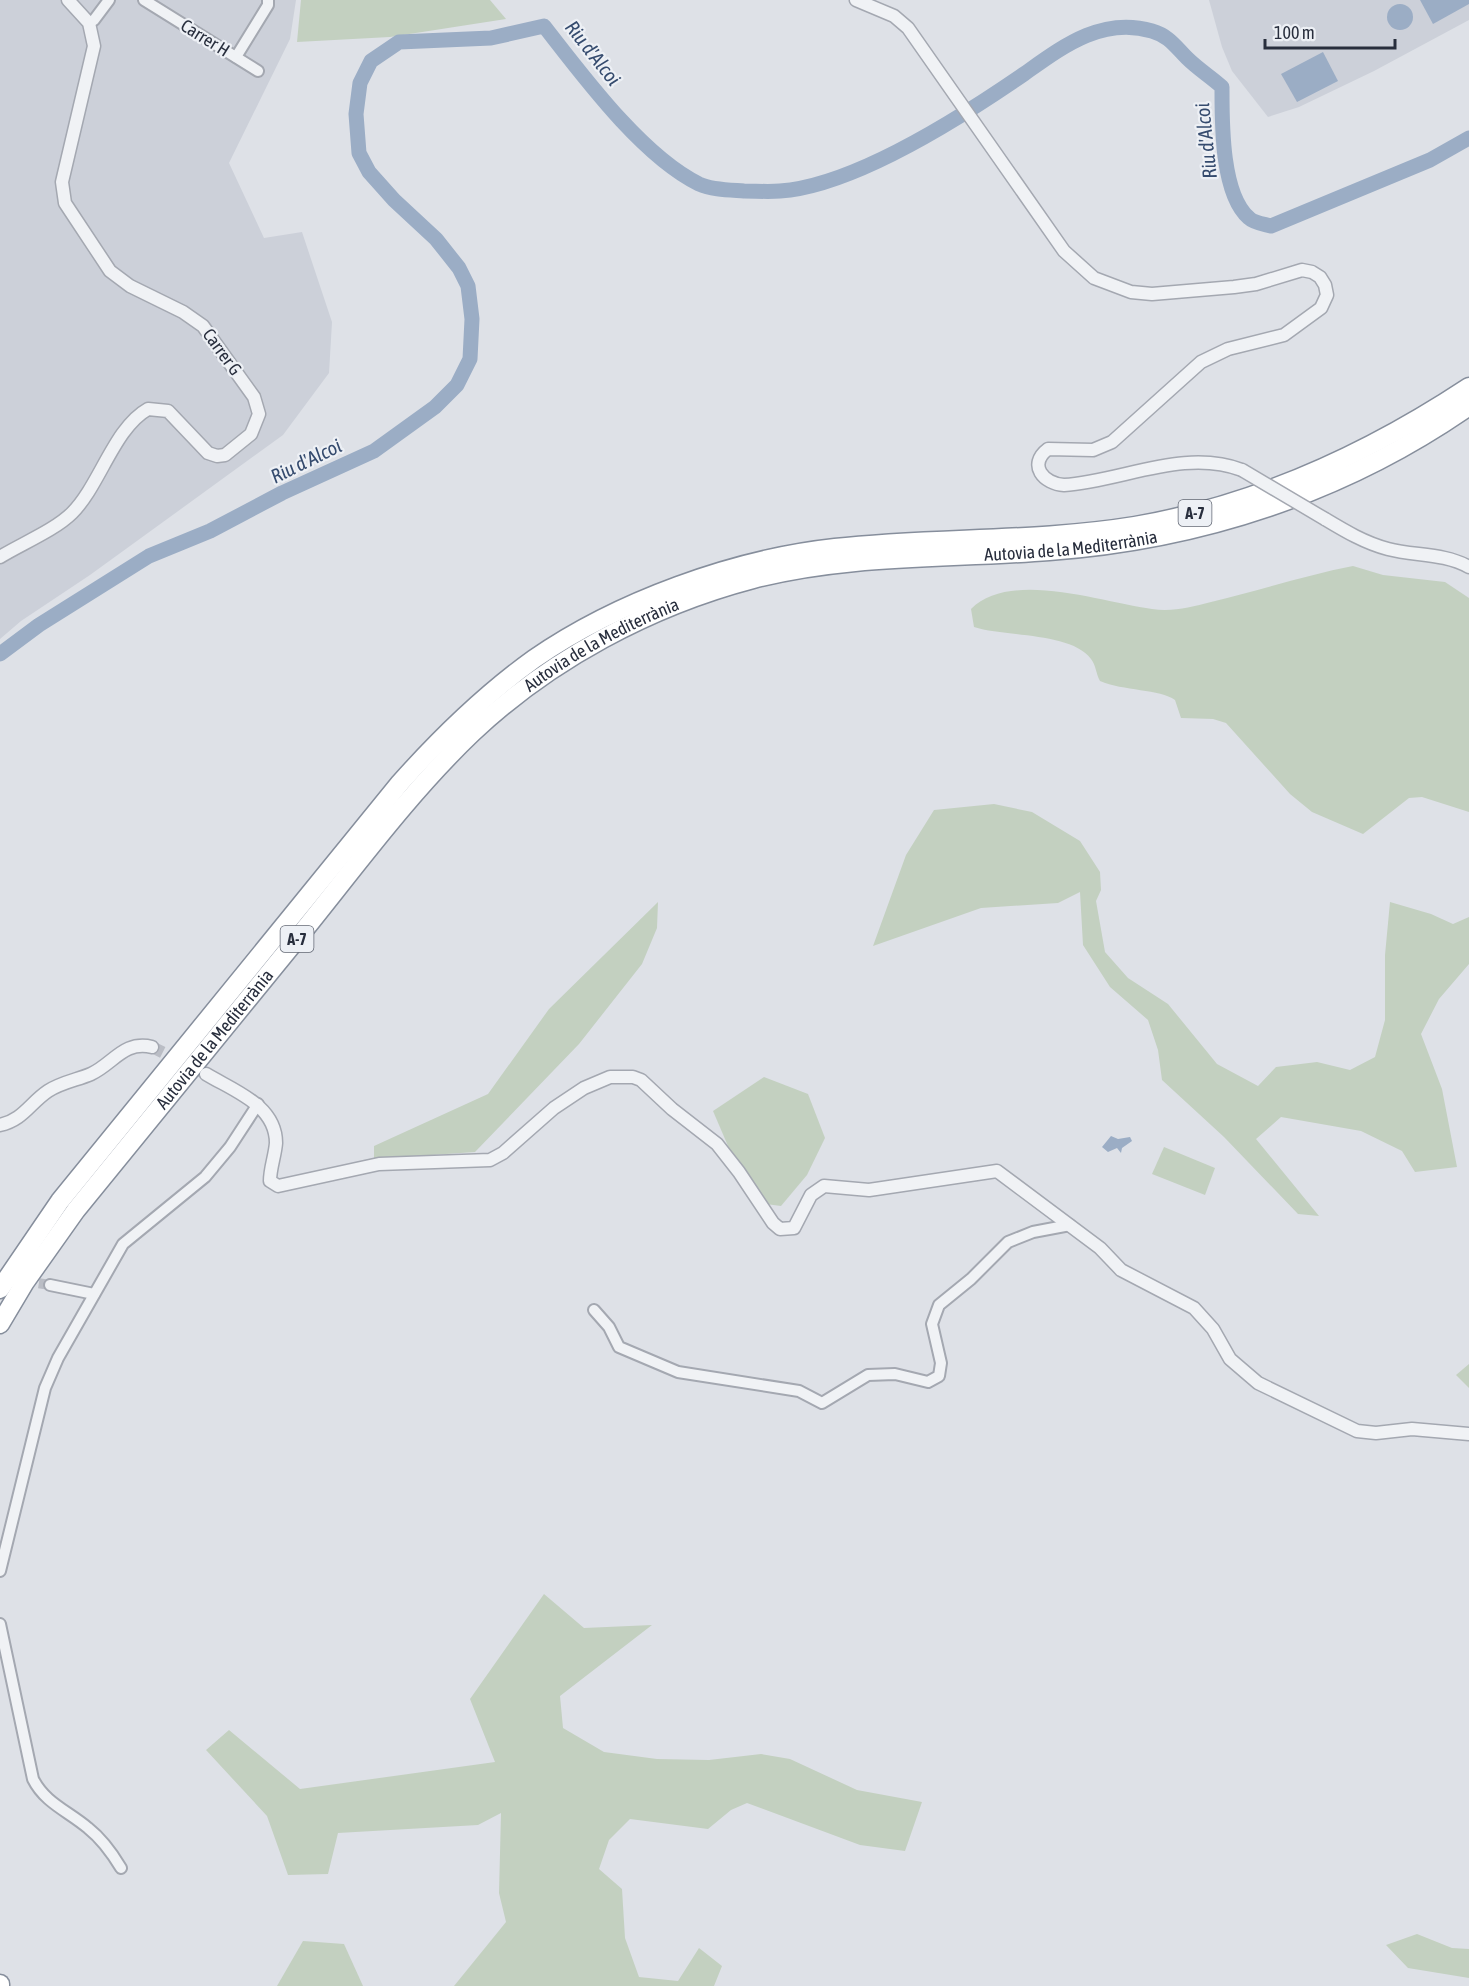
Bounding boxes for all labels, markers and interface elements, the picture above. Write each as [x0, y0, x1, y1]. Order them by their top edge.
scale bar [1265, 12, 1396, 50]
street label: Carrer H [177, 14, 234, 61]
water label: Riu d'Alcoi [561, 16, 626, 90]
text: 100 m [1274, 22, 1315, 43]
water label: Riu d'Alcoi [1190, 102, 1221, 180]
street label: Carrer G [198, 324, 246, 379]
water label: Riu d'Alcoi [267, 433, 345, 488]
road number: A-7 [1178, 500, 1212, 526]
street label: Autovia de la Mediterrània [984, 526, 1159, 565]
street label: Autovia de la Mediterrània [520, 593, 682, 696]
road number: A-7 [280, 926, 314, 952]
street label: Autovia de la Mediterrània [151, 965, 277, 1113]

